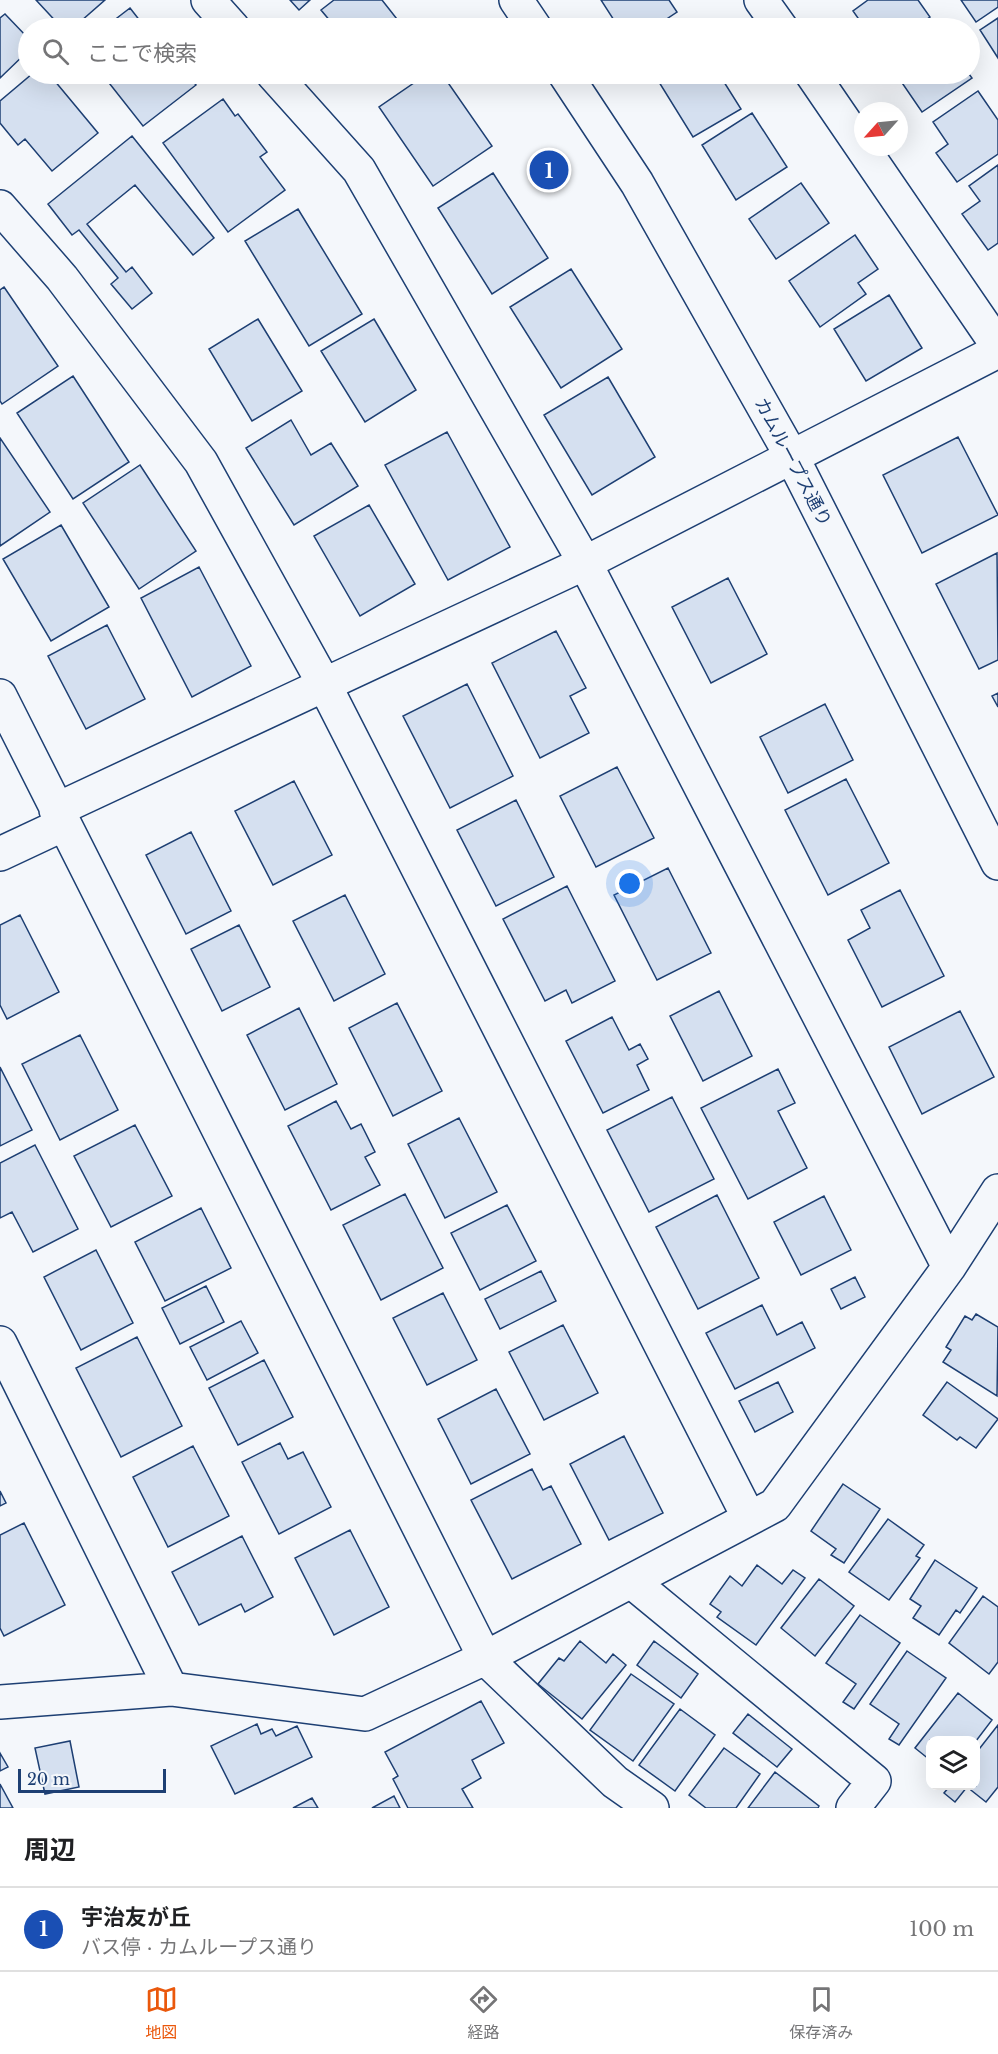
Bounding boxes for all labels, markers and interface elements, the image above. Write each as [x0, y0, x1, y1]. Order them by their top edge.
search box [18, 18, 980, 84]
icon: search [39, 35, 72, 68]
text: ここで検索 [87, 40, 197, 67]
north arrow [854, 102, 908, 156]
pin: 1 [530, 148, 568, 192]
street label: カムループス通り [750, 394, 836, 530]
your location [615, 869, 644, 898]
map controls [926, 1736, 980, 1790]
button: layers [926, 1736, 980, 1790]
scale bar [18, 1766, 166, 1794]
text: 20 m [27, 1769, 70, 1789]
text: 周辺 [24, 1834, 76, 1866]
text: 宇治友が丘 [81, 1904, 191, 1931]
text: 1 [39, 1917, 48, 1941]
text: 100 m [909, 1917, 974, 1941]
text: バス停 · カムループス通り [81, 1935, 317, 1959]
tab: 地図 [145, 1983, 178, 2043]
tab: 経路 [467, 1983, 500, 2043]
tab: 保存済み [789, 1983, 853, 2043]

